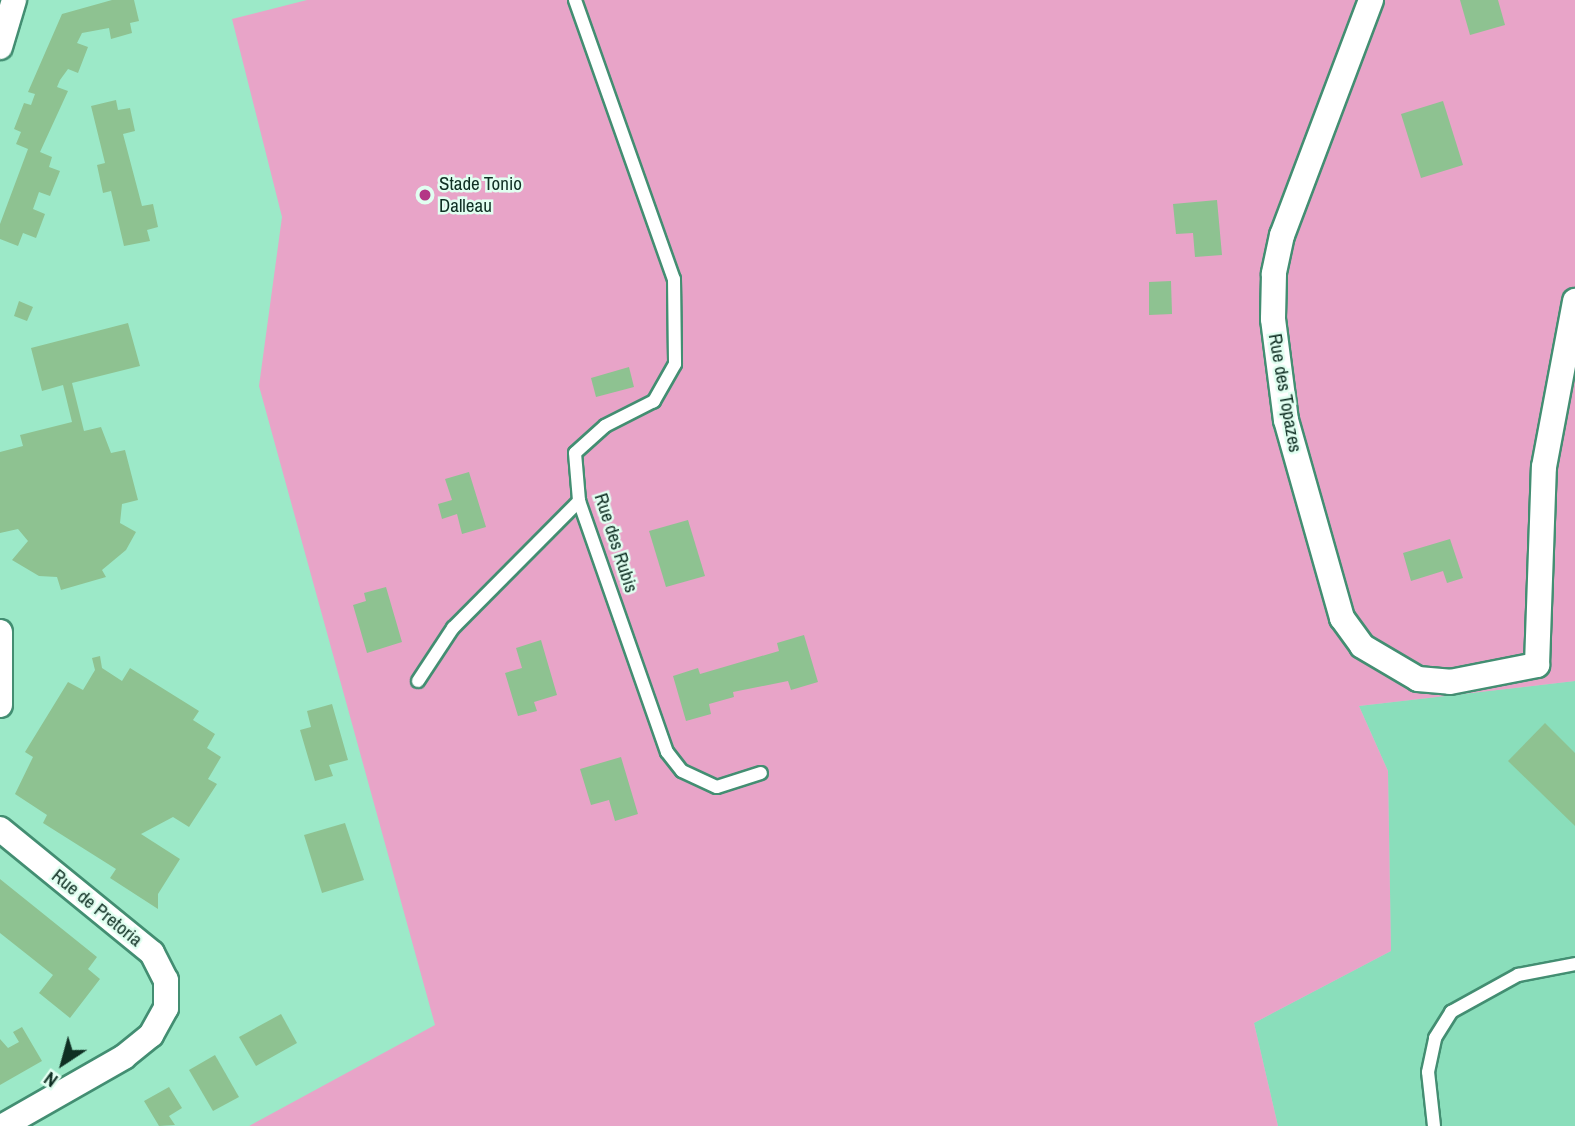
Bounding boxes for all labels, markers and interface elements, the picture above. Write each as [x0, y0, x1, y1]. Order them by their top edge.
place label: Stade Tonio Dalleau [439, 173, 522, 217]
marker: Stade Tonio Dalleau [417, 187, 433, 203]
street label: Rue des Topazes [1263, 332, 1307, 454]
street label: Rue des Rubis [589, 490, 643, 596]
street label: Rue de Pretoria [47, 865, 147, 951]
north arrow [28, 1028, 98, 1098]
text: N [38, 1066, 63, 1094]

